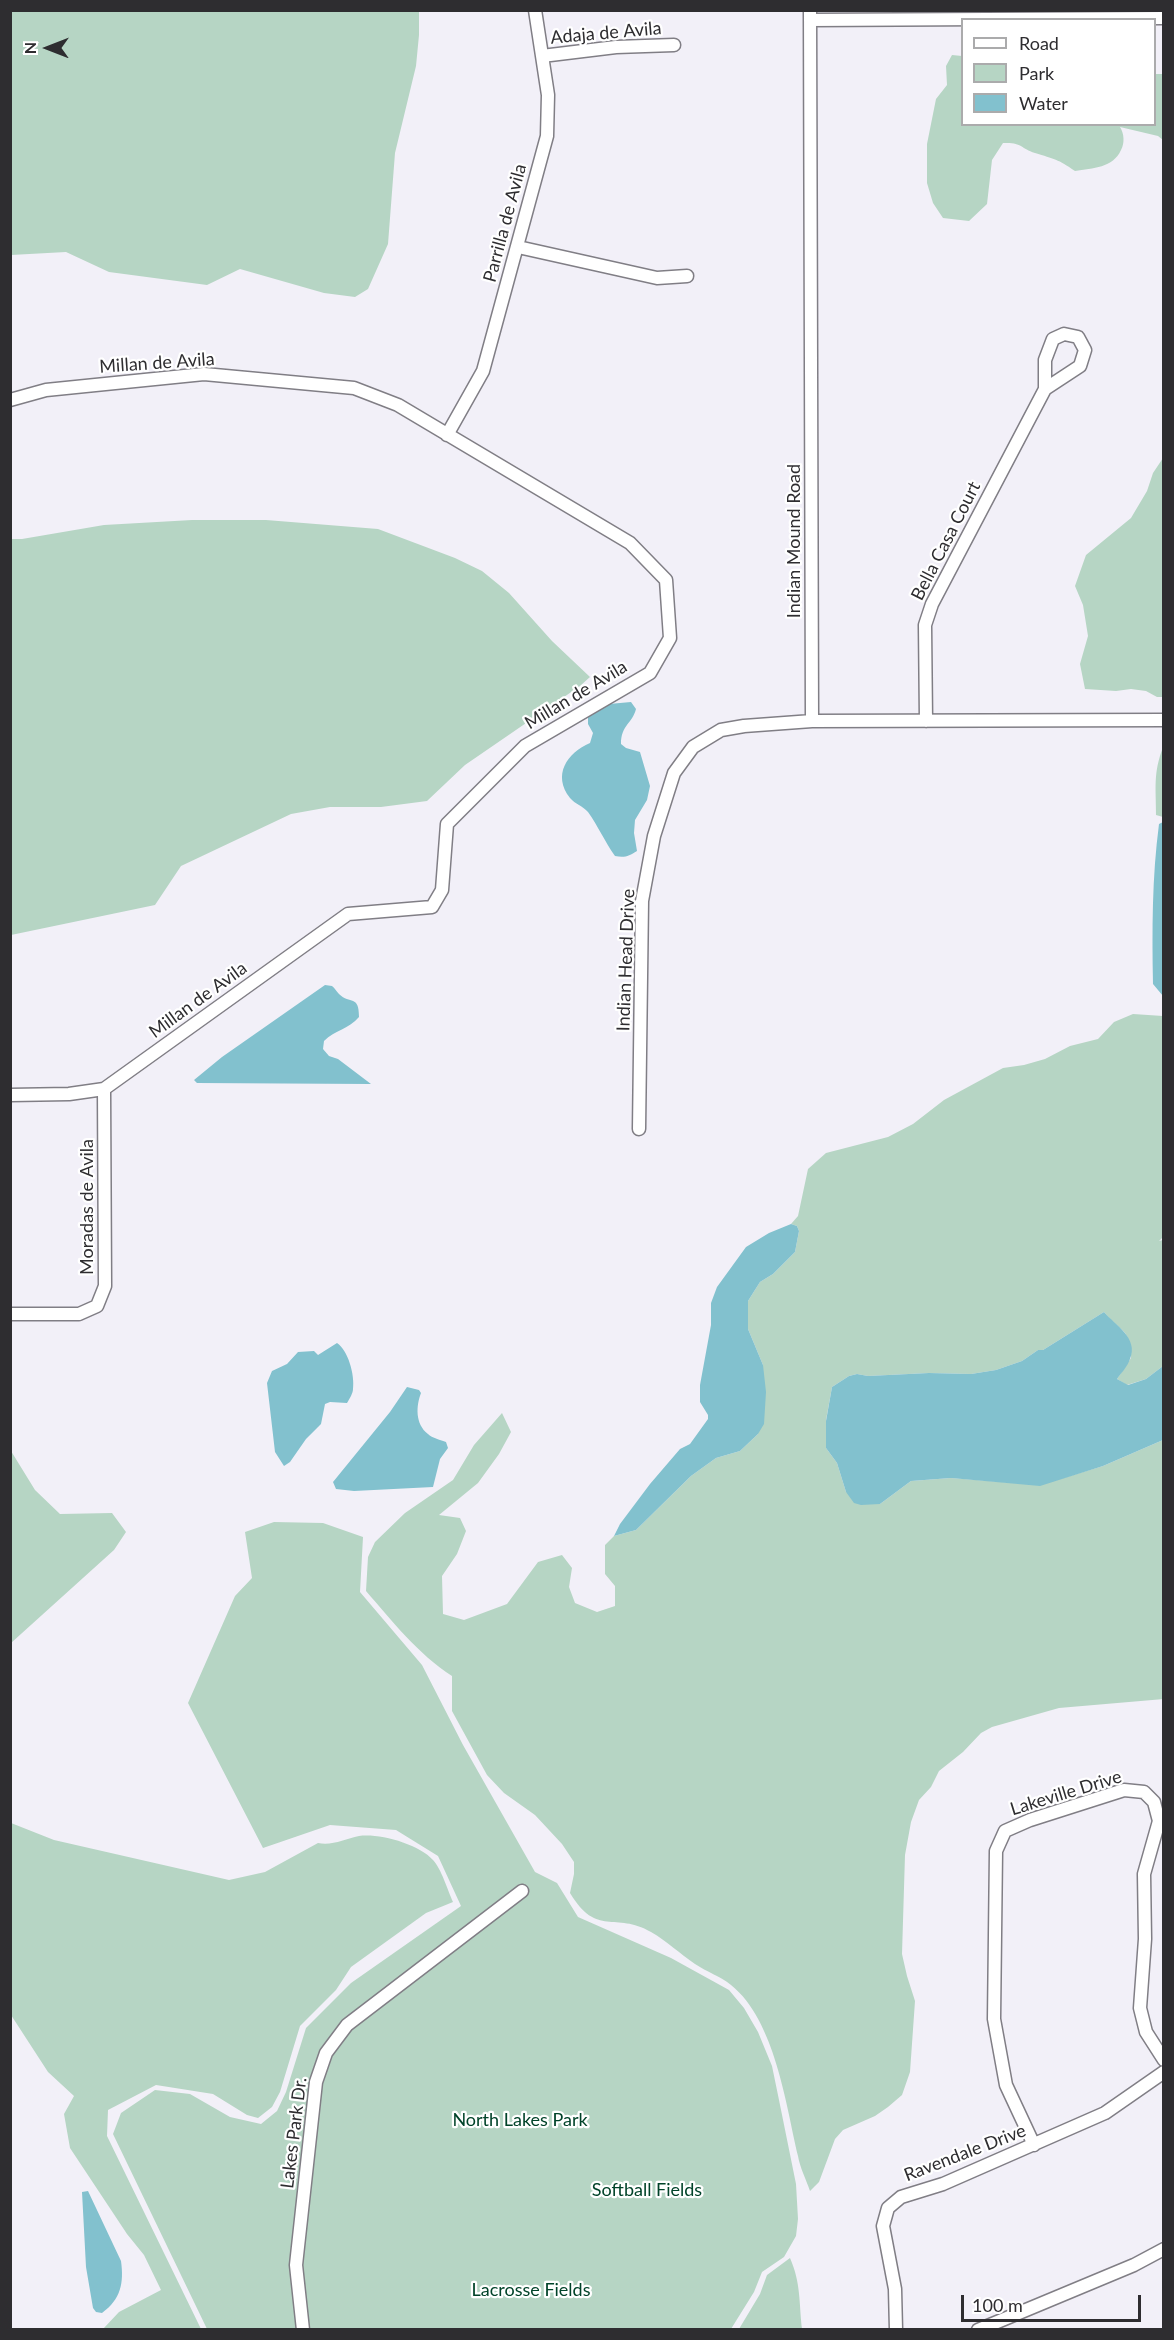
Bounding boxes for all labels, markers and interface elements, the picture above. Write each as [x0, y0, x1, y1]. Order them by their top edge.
street label: Adaja de Avila [550, 17, 662, 49]
north arrow [18, 18, 78, 78]
legend [961, 18, 1156, 126]
text: Road [1019, 32, 1059, 54]
text: N [20, 42, 39, 54]
text: Park [1019, 62, 1054, 84]
text: Water [1019, 92, 1068, 114]
street label: Parrilla de Avila [479, 162, 531, 284]
street label: Millan de Avila [99, 348, 215, 378]
street label: Indian Mound Road [783, 464, 805, 618]
street label: Bella Casa Court [907, 478, 985, 604]
street label: Millan de Avila [521, 656, 631, 734]
street label: Indian Head Drive [613, 888, 639, 1032]
street label: Millan de Avila [145, 957, 251, 1043]
street label: Moradas de Avila [76, 1139, 98, 1275]
street label: Lakeville Drive [1008, 1766, 1124, 1820]
street label: Lakes Park Dr. [276, 2076, 312, 2190]
park label: North Lakes Park [452, 2109, 588, 2131]
street label: Ravendale Drive [901, 2120, 1029, 2186]
park label: Softball Fields [592, 2179, 702, 2201]
park label: Lacrosse Fields [472, 2279, 590, 2301]
scale bar [964, 2283, 1144, 2321]
text: 100 m [972, 2294, 1023, 2316]

